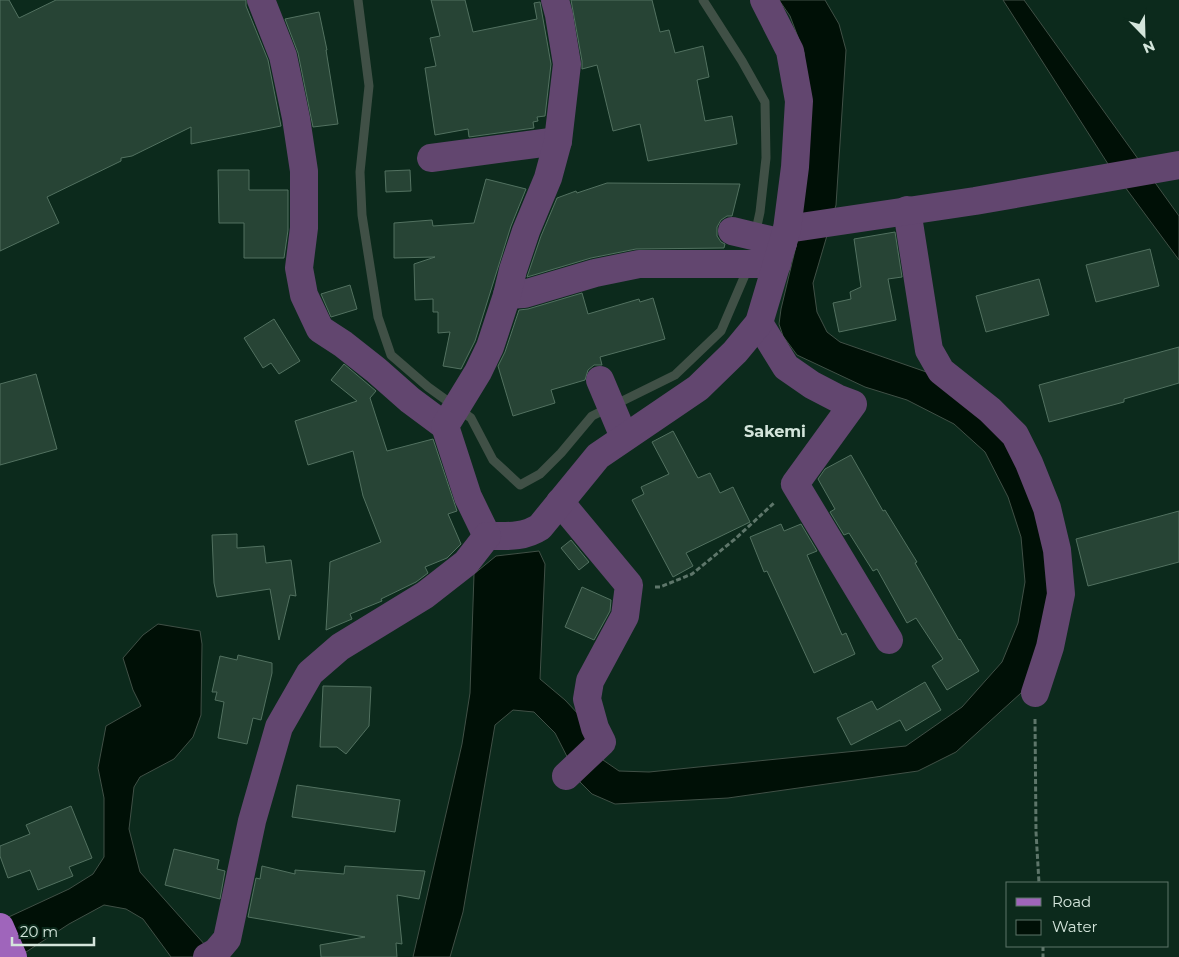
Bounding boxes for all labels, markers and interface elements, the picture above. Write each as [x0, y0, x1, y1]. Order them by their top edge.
north arrow [1119, 10, 1169, 60]
text: N [1140, 36, 1158, 57]
district label: Sakemi [744, 422, 806, 441]
legend [1006, 882, 1169, 947]
text: Road [1052, 892, 1091, 911]
scale bar [12, 914, 95, 946]
text: Water [1052, 917, 1098, 936]
text: 20 m [20, 922, 58, 941]

